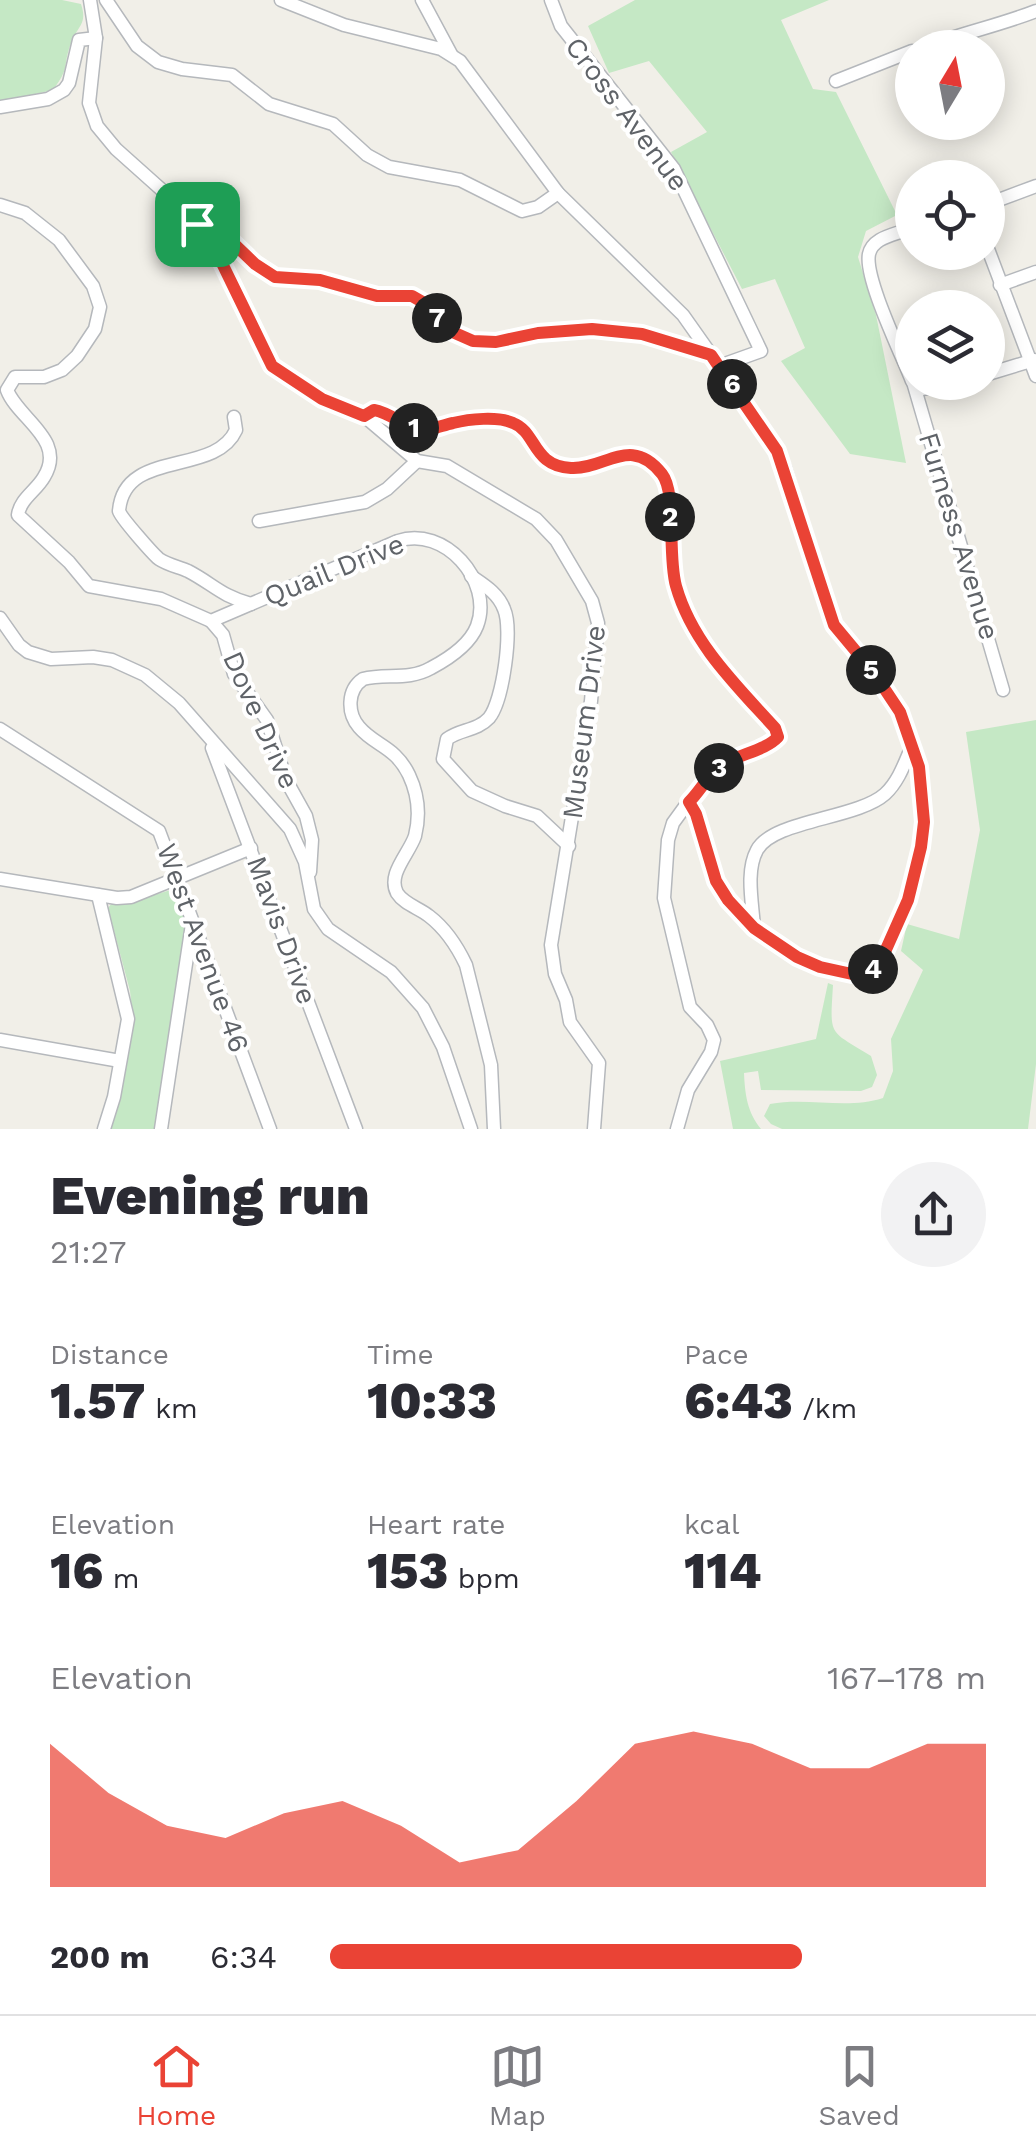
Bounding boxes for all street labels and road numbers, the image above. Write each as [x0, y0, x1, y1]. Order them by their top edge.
street label: Cross Avenue [558, 31, 696, 197]
street label: Furness Avenue [912, 428, 1006, 644]
street label: Quail Drive [259, 527, 409, 613]
street label: Museum Drive [556, 623, 612, 821]
street label: Dove Drive [216, 646, 306, 794]
street label: West Avenue 46 [150, 839, 256, 1057]
street label: Mavis Drive [240, 851, 324, 1009]

